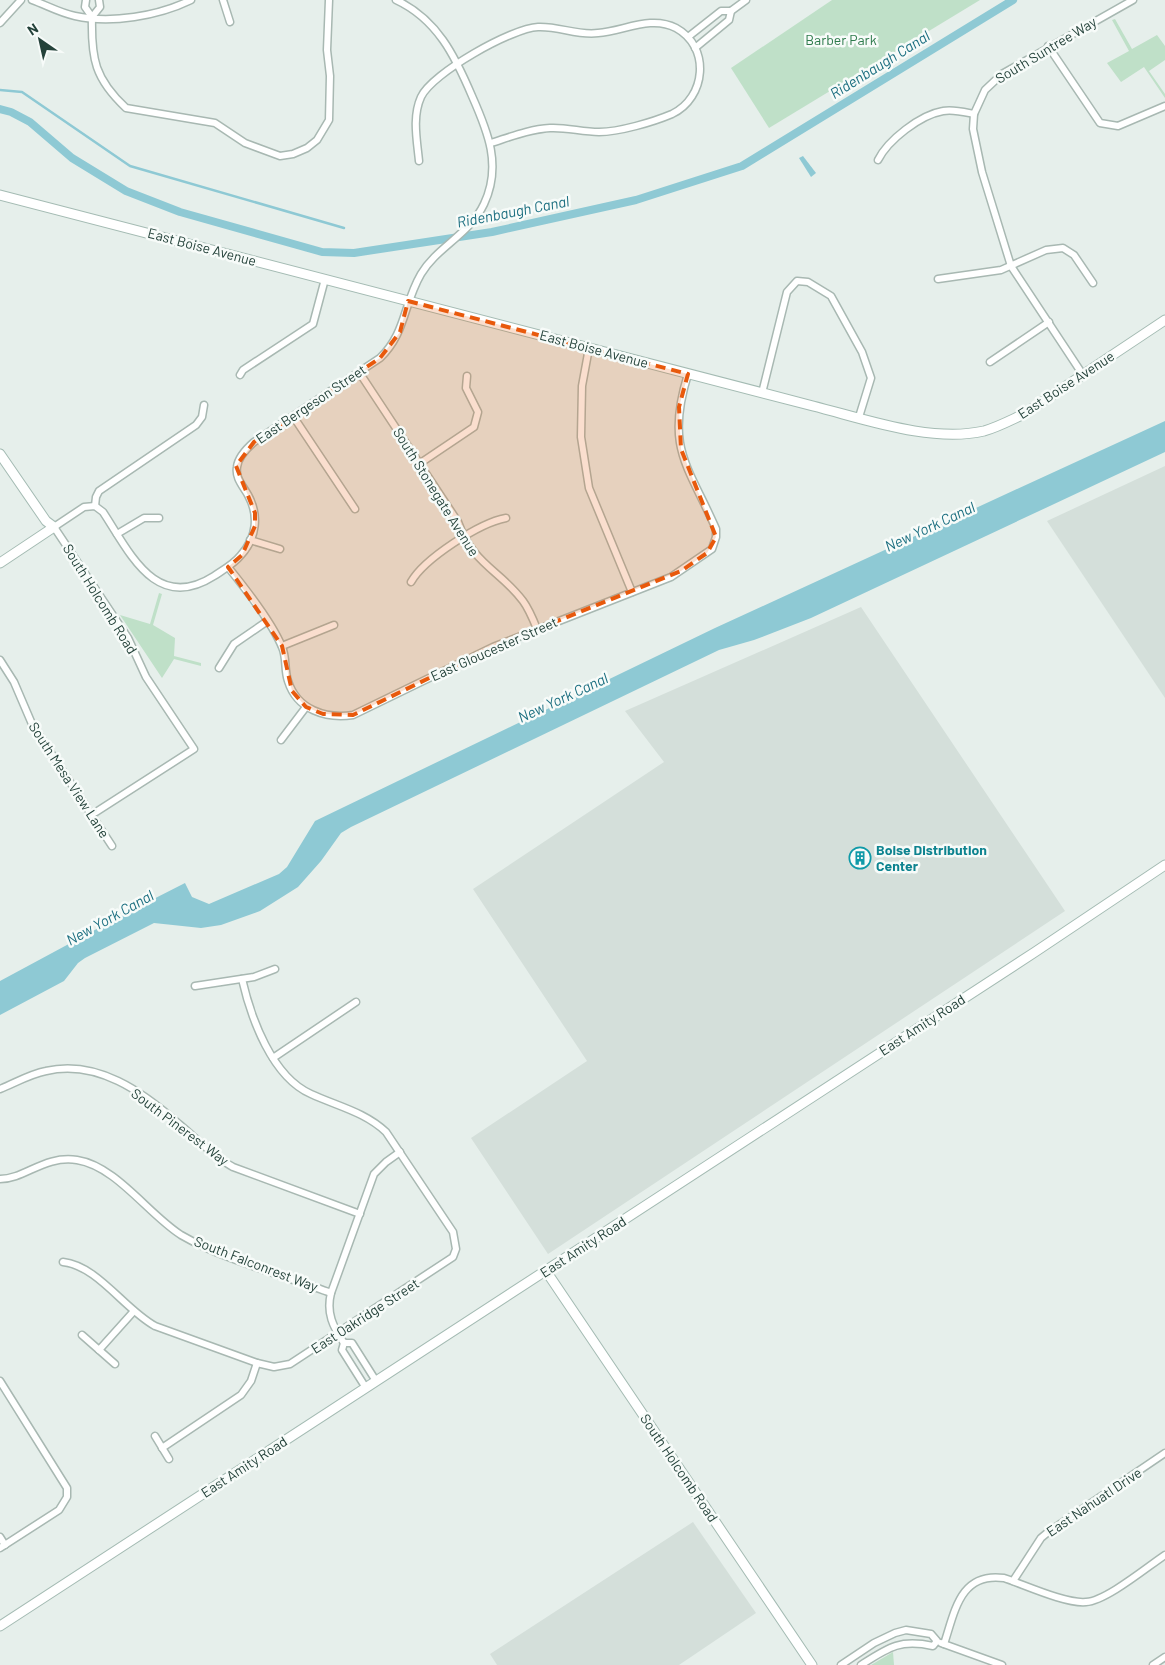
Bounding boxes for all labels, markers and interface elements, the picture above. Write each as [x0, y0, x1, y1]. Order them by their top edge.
street label: South Suntree Way [992, 12, 1100, 86]
north arrow [15, 15, 65, 65]
text: N [24, 19, 41, 38]
water label: Ridenbaugh Canal [826, 26, 933, 102]
park label: Barber Park [805, 31, 877, 48]
water label: Ridenbaugh Canal [455, 191, 571, 231]
street label: East Boise Avenue [146, 224, 258, 269]
street label: East Boise Avenue [538, 326, 650, 371]
street label: East Boise Avenue [1014, 347, 1117, 422]
street label: East Bergeson Street [252, 360, 369, 447]
street label: South Stonegate Avenue [390, 424, 483, 559]
water label: New York Canal [882, 497, 978, 555]
street label: South Holcomb Road [60, 541, 141, 657]
street label: East Gloucester Street [428, 613, 560, 684]
water label: New York Canal [515, 668, 611, 726]
street label: South Mesa View Lane [26, 719, 113, 841]
place label: Boise Distribution Center [876, 841, 987, 874]
building icon: Boise Distribution Center [848, 846, 872, 870]
water label: New York Canal [63, 885, 157, 949]
street label: East Amity Road [875, 990, 968, 1059]
street label: South Pinerest Way [128, 1084, 233, 1169]
street label: East Amity Road [536, 1212, 629, 1281]
street label: South Falconrest Way [192, 1232, 321, 1295]
street label: East Oakridge Street [308, 1274, 422, 1357]
street label: South Holcomb Road [637, 1410, 722, 1525]
street label: East Amity Road [197, 1432, 290, 1501]
street label: East Nahuatl Drive [1043, 1463, 1145, 1540]

